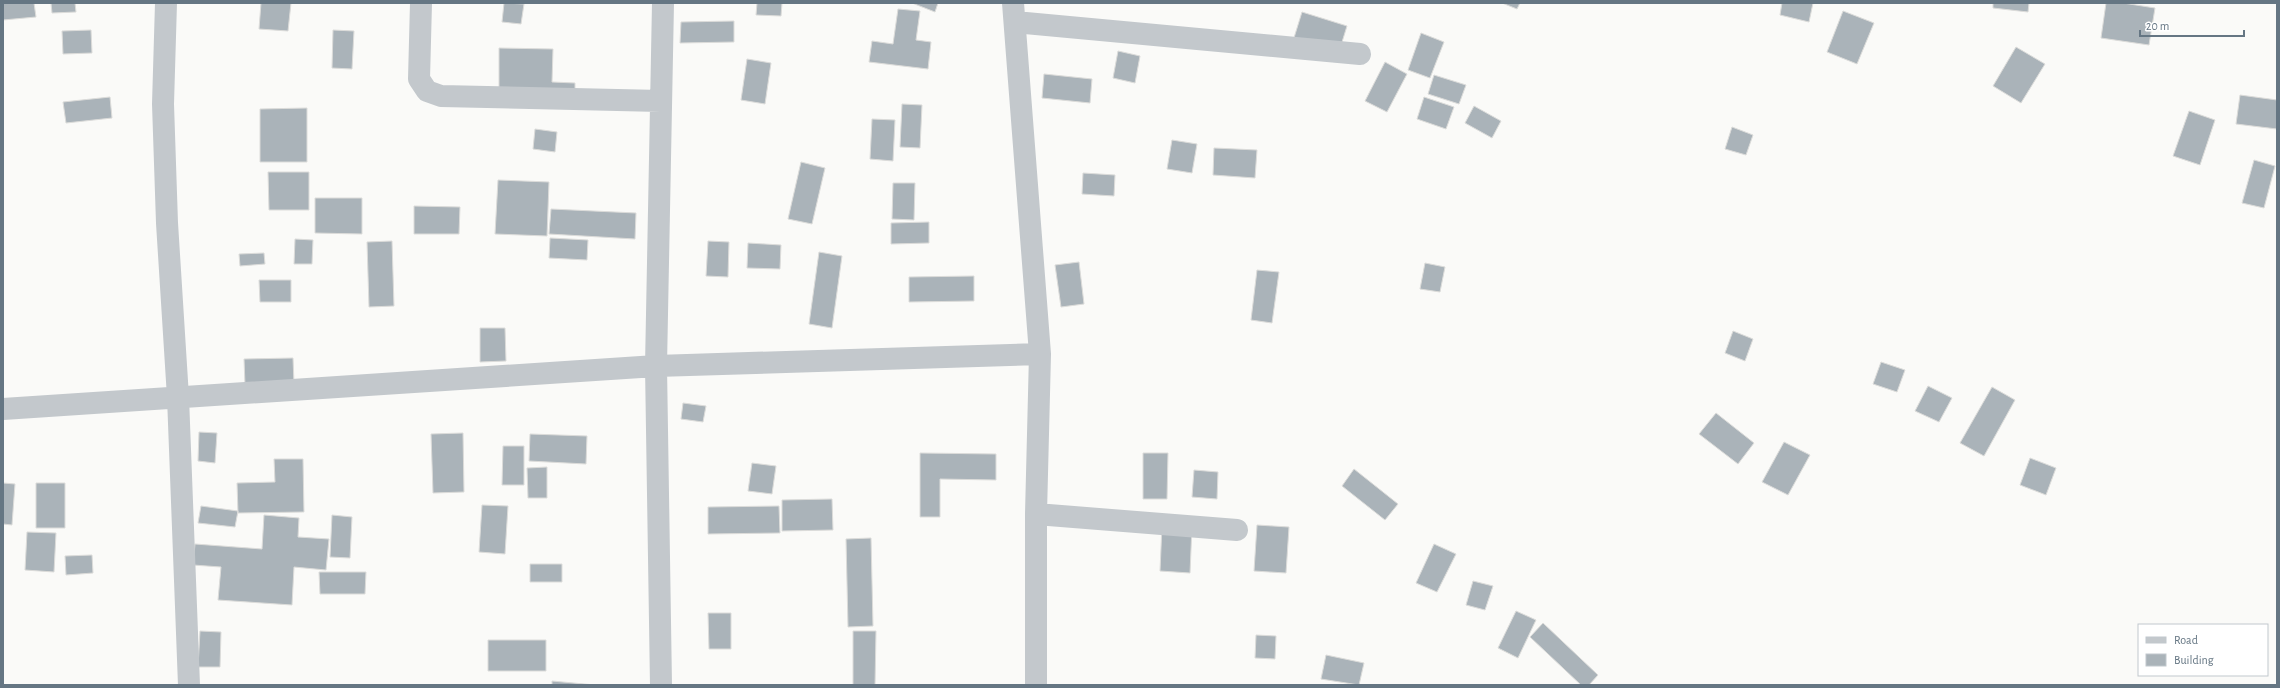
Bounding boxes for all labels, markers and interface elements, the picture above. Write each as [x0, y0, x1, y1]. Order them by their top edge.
scale bar [2140, 12, 2244, 38]
text: 20 m [2146, 20, 2169, 32]
legend [2138, 624, 2268, 676]
text: Road [2174, 634, 2198, 646]
text: Building [2174, 654, 2214, 666]

